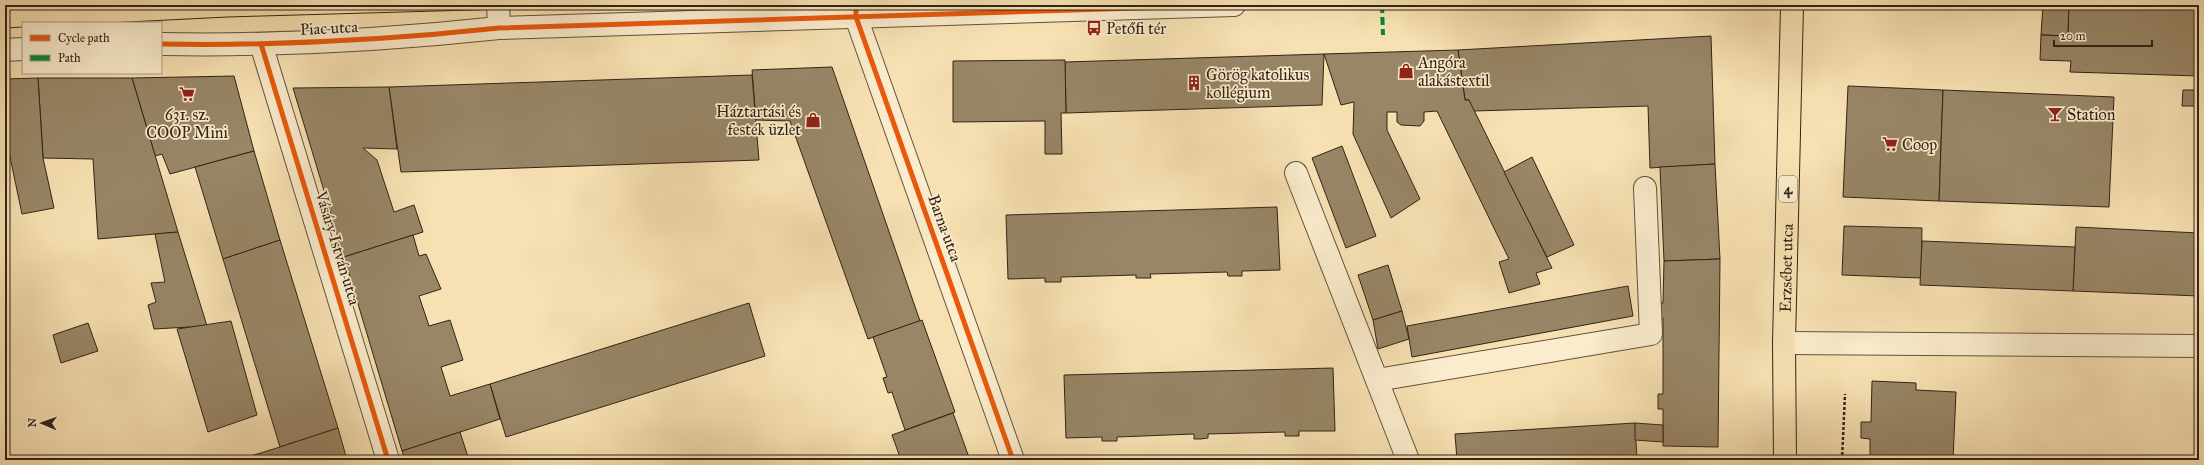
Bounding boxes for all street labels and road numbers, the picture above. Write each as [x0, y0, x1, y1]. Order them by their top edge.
street label: Piac utca [299, 17, 359, 39]
road number: 4 [1779, 176, 1797, 202]
street label: Vásáry István utca [311, 188, 364, 308]
street label: Barna utca [924, 192, 966, 264]
street label: Erzsébet utca [1775, 223, 1796, 313]

